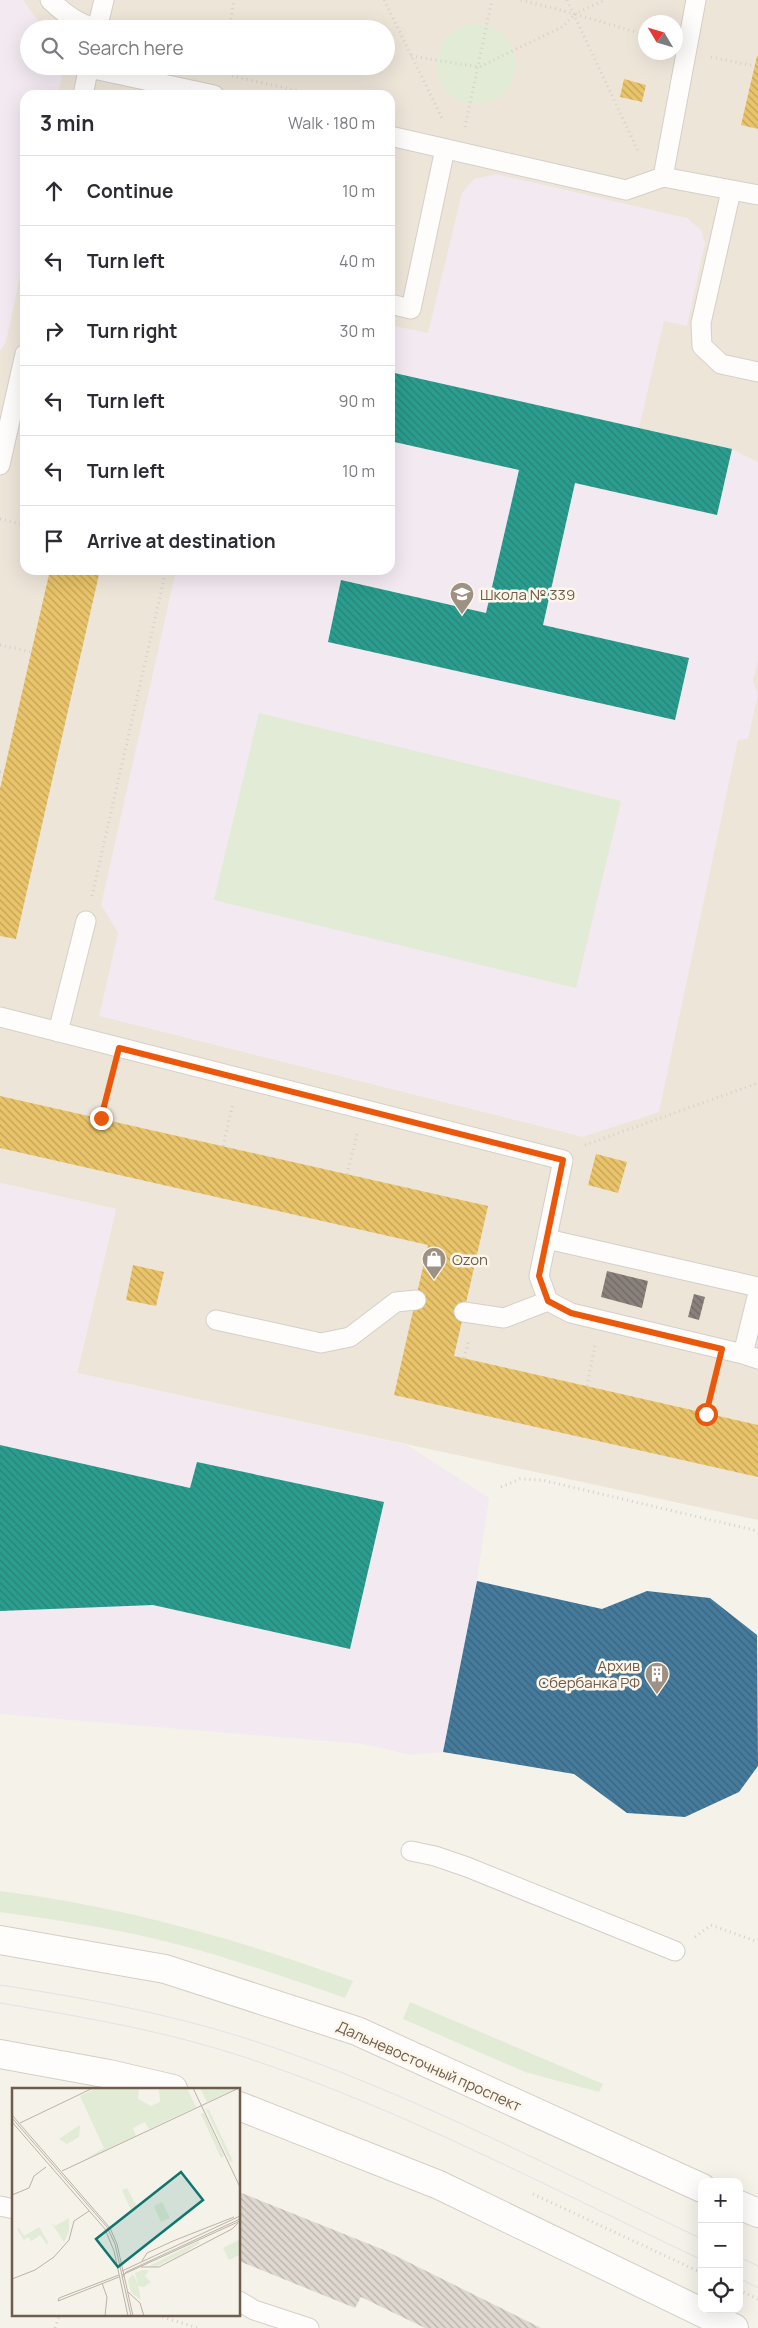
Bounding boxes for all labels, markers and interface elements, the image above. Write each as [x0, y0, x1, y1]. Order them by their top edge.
north arrow [638, 15, 683, 60]
search box [20, 20, 395, 75]
icon: search [38, 34, 66, 62]
text: Search here [78, 35, 184, 61]
text: 3 min [40, 109, 94, 137]
text: Walk · 180 m [288, 112, 375, 134]
icon: ahead [40, 177, 68, 205]
text: Continue [87, 178, 173, 204]
text: 10 m [342, 180, 375, 202]
icon: left [40, 247, 68, 275]
text: Turn left [87, 248, 165, 274]
text: 40 m [339, 250, 375, 272]
icon: right [40, 317, 68, 345]
text: Turn right [87, 318, 177, 344]
text: 30 m [340, 320, 375, 342]
icon: left [40, 387, 68, 415]
text: Turn left [87, 388, 165, 414]
text: 90 m [339, 390, 375, 412]
icon: left [40, 457, 68, 485]
text: Turn left [87, 458, 165, 484]
text: 10 m [342, 460, 375, 482]
icon: arrive [40, 527, 68, 555]
text: Arrive at destination [87, 528, 276, 554]
school or university icon: Школа № 339 [449, 581, 475, 615]
place label: Школа № 339 [480, 584, 575, 605]
route end [90, 1107, 113, 1130]
shop icon: Ozon [421, 1246, 447, 1280]
place label: Ozon [452, 1249, 488, 1270]
route start [695, 1403, 718, 1426]
place label: Архив Сбербанка РФ [538, 1655, 640, 1693]
building icon: Архив Сбербанка РФ [644, 1661, 670, 1695]
street label: Дальневосточный проспект [333, 2016, 525, 2116]
inset map [12, 2088, 240, 2316]
map controls [698, 2178, 743, 2313]
button: + [698, 2178, 743, 2223]
button: − [698, 2223, 743, 2268]
button: locate [698, 2268, 743, 2313]

